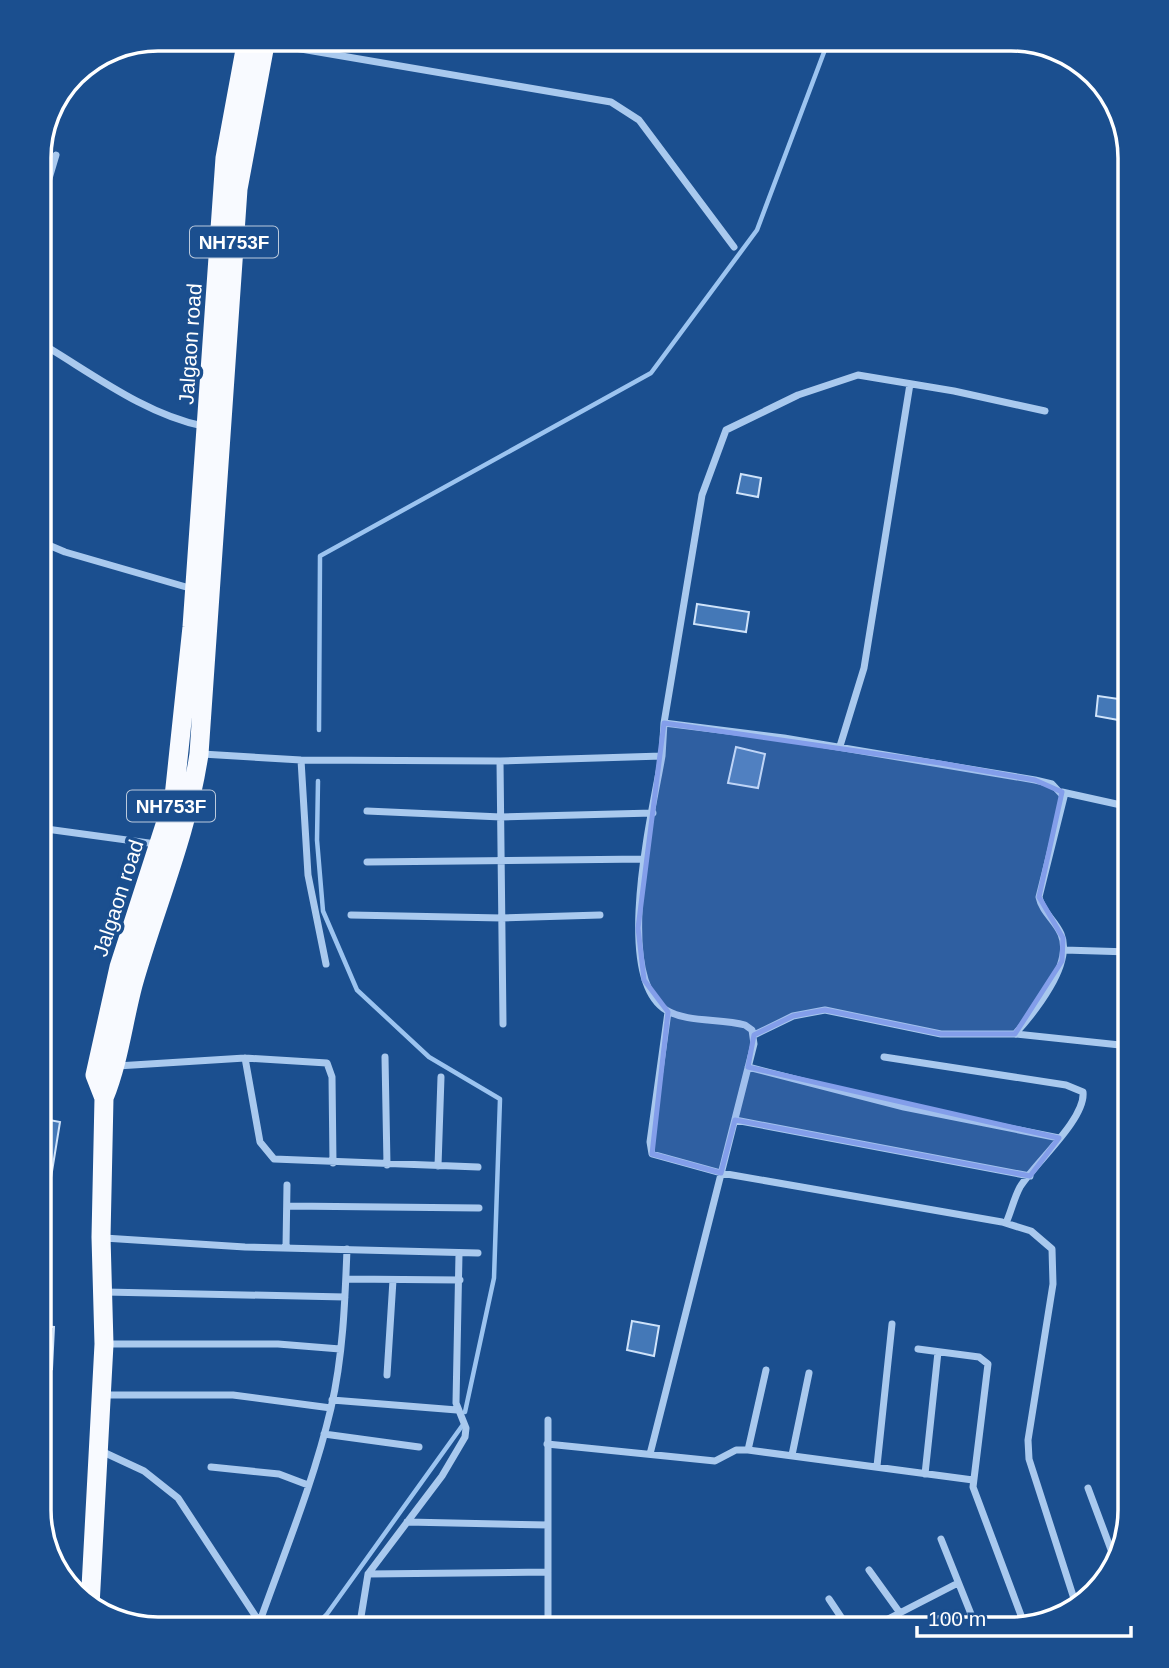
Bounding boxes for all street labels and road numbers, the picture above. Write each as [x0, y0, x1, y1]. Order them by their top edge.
road number: NH753F [190, 226, 278, 258]
street label: Jalgaon road [174, 283, 206, 405]
road number: NH753F [127, 790, 215, 821]
street label: Jalgaon road [88, 837, 148, 959]

